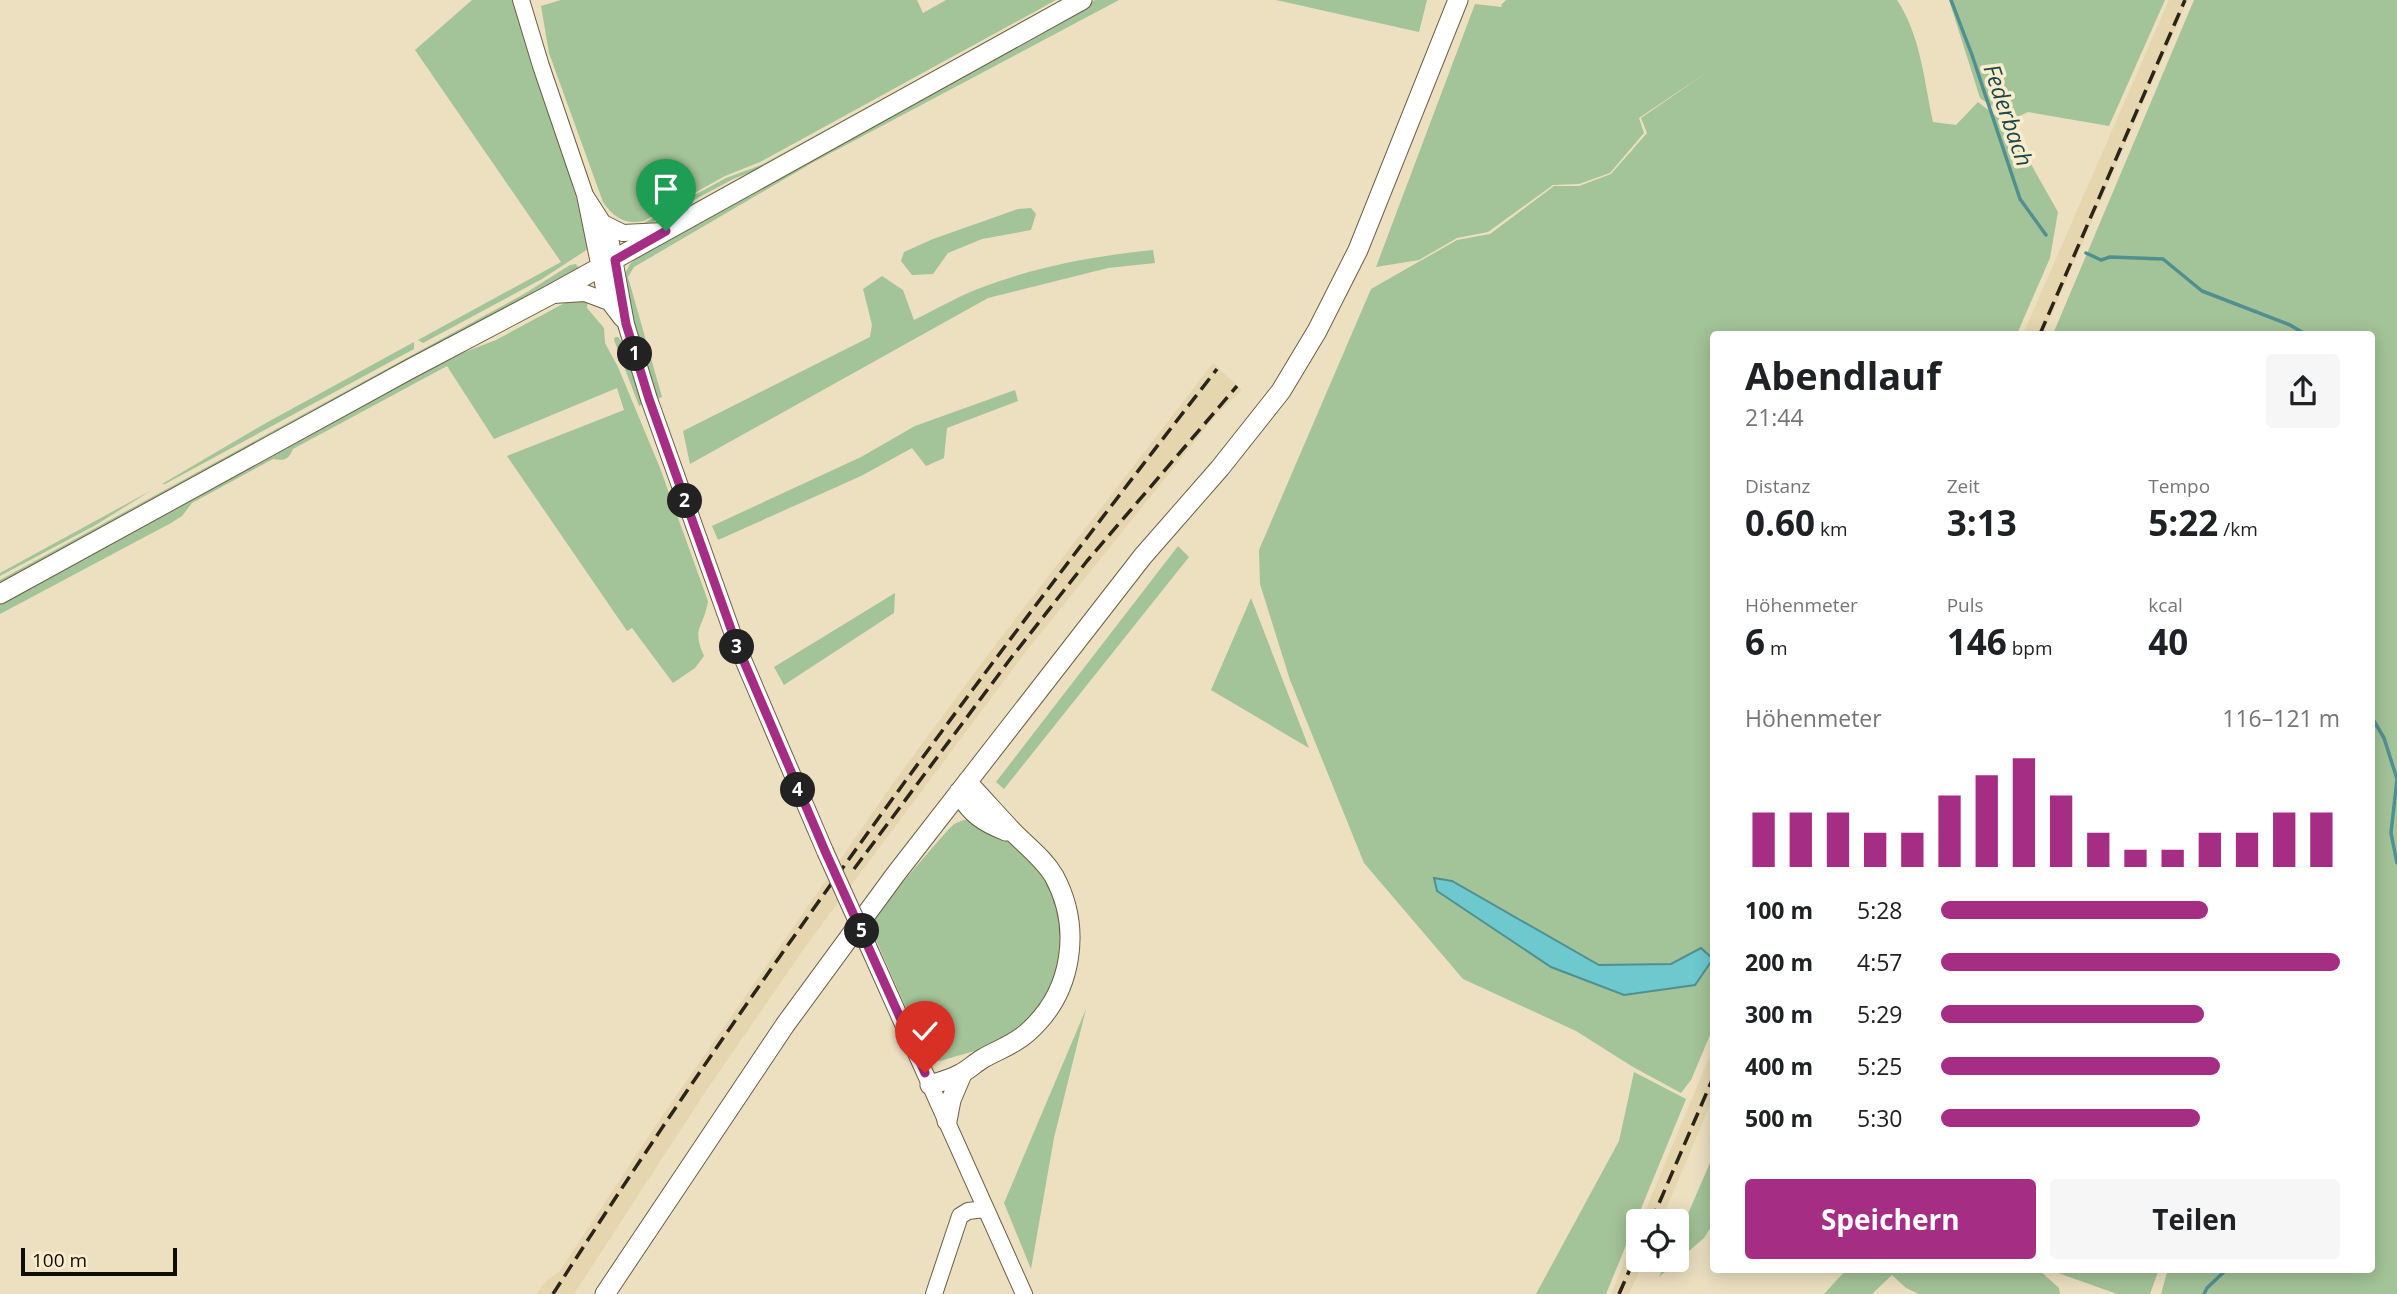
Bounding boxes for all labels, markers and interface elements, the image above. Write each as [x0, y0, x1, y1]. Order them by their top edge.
water label: Federbach [1977, 60, 2041, 170]
pin [636, 159, 696, 231]
icon: arrive [647, 170, 685, 208]
pin: 1 [618, 336, 652, 372]
text: 1 [629, 340, 640, 366]
text: Abendlauf [1745, 349, 1941, 401]
button: share [2266, 354, 2340, 428]
text: 21:44 [1745, 401, 1804, 433]
text: Distanz [1745, 473, 1811, 499]
text: Zeit [1947, 473, 1980, 499]
text: Tempo [2148, 473, 2210, 499]
pin: 2 [668, 484, 702, 518]
text: 2 [679, 487, 690, 513]
text: 0.60 [1745, 499, 1815, 546]
text: 3:13 [1947, 499, 2017, 546]
text: 5:22 [2148, 499, 2218, 546]
text: km [1815, 516, 1848, 542]
text: /km [2218, 516, 2258, 542]
text: Höhenmeter [1745, 592, 1858, 618]
text: Puls [1947, 592, 1984, 618]
text: kcal [2148, 592, 2183, 618]
text: 6 [1745, 618, 1765, 665]
text: 146 [1947, 618, 2007, 665]
text: 40 [2148, 618, 2188, 665]
pin: 3 [720, 630, 754, 664]
text: 3 [731, 633, 742, 659]
text: m [1765, 635, 1788, 661]
text: bpm [2007, 635, 2052, 661]
text: Höhenmeter [1745, 702, 1882, 734]
text: 116–121 m [2222, 702, 2340, 734]
pin: 4 [780, 772, 816, 808]
text: 4 [792, 776, 803, 802]
text: 100 m [1745, 894, 1813, 926]
text: 5:28 [1857, 894, 1903, 926]
pin: 5 [844, 914, 880, 948]
text: 5 [856, 917, 867, 943]
text: 200 m [1745, 946, 1813, 978]
text: 4:57 [1857, 946, 1903, 978]
text: 300 m [1745, 998, 1813, 1030]
text: 5:29 [1857, 998, 1903, 1030]
pin [895, 1001, 955, 1073]
icon: check [906, 1012, 944, 1050]
text: 400 m [1745, 1050, 1813, 1082]
text: 5:25 [1857, 1050, 1903, 1082]
text: 500 m [1745, 1102, 1813, 1134]
text: 5:30 [1857, 1102, 1903, 1134]
button: Speichern [1745, 1179, 2036, 1259]
button: Teilen [2050, 1179, 2340, 1259]
map controls [1626, 1209, 1689, 1272]
button: locate [1626, 1209, 1689, 1272]
scale bar [21, 1245, 177, 1277]
text: 100 m [32, 1247, 87, 1273]

